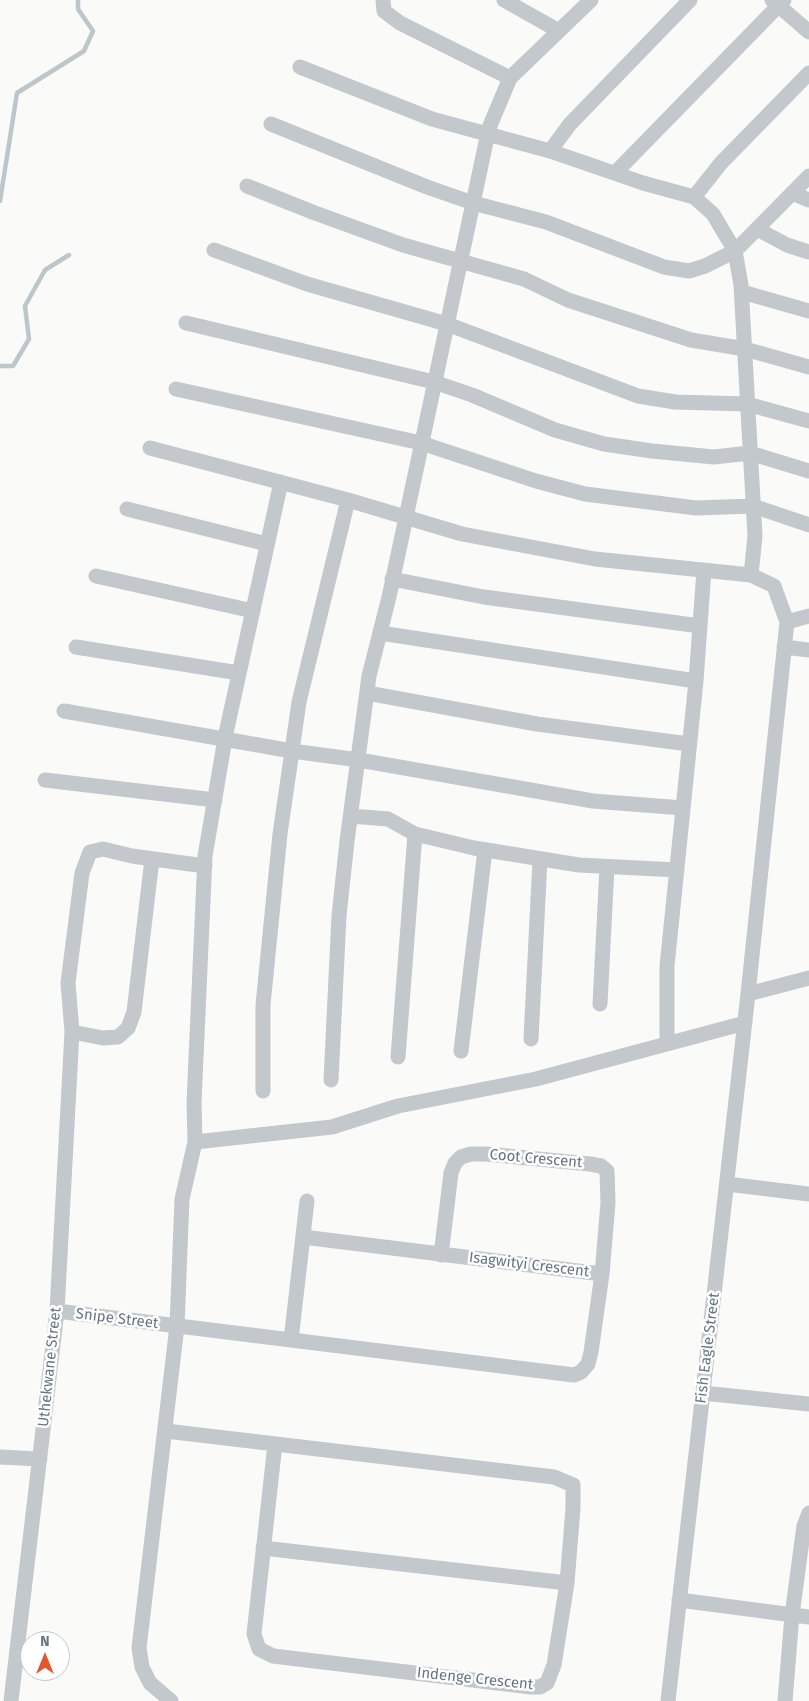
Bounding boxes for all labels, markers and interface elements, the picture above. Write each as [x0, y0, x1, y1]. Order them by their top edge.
street label: Coot Crescent [489, 1146, 583, 1172]
street label: Isagwityi Crescent [468, 1249, 590, 1281]
street label: Fish Eagle Street [692, 1291, 724, 1405]
street label: Snipe Street [75, 1305, 159, 1333]
street label: Uthekwane Street [35, 1306, 65, 1428]
north arrow [20, 1631, 70, 1681]
text: N [40, 1633, 50, 1650]
street label: Indenge Crescent [416, 1664, 534, 1694]

